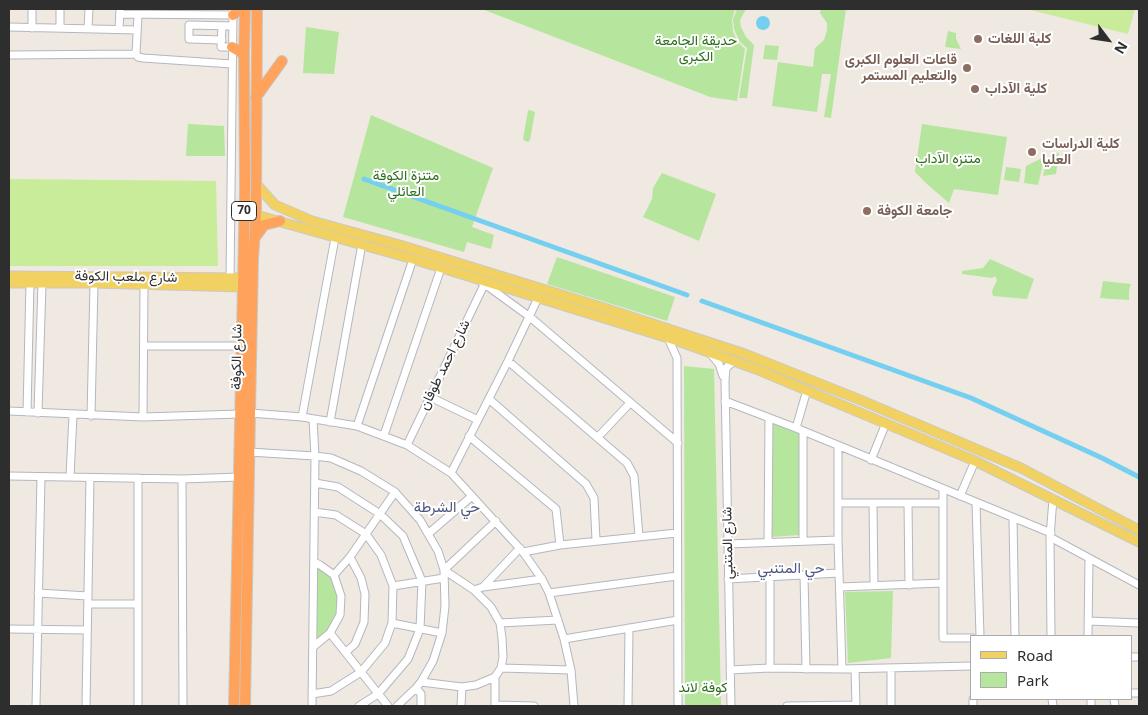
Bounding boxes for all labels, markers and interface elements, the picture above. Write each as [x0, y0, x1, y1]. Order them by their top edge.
north arrow [1083, 15, 1133, 65]
place label: كلبة اللغات [988, 31, 1051, 47]
park label: حديقة الجامعة الكبرى [655, 33, 737, 65]
marker: كلبة اللغات [972, 33, 984, 45]
text: N [1110, 38, 1132, 58]
place label: قاعات العلوم الكبرى والتعليم المستمر [845, 52, 957, 84]
marker: قاعات العلوم الكبرى والتعليم المستمر [961, 62, 973, 74]
place label: كلية الآداب [985, 81, 1047, 97]
marker: كلية الآداب [969, 83, 981, 95]
place label: كلية الدراسات العليا [1042, 136, 1120, 168]
marker: كلية الدراسات العليا [1026, 146, 1038, 158]
park label: متنزه الآداب [915, 151, 981, 167]
park label: متنزة الكوفة العائلي [373, 168, 439, 200]
road number: 70 [232, 202, 256, 220]
place label: جامعة الكوفة [877, 203, 952, 219]
marker: جامعة الكوفة [861, 205, 873, 217]
street label: شارع ملعب الكوفة [75, 268, 177, 286]
street label: شارع احمد طوفان [416, 317, 474, 413]
street label: شارع الكوفة [228, 324, 246, 390]
district label: حي الشرطة [414, 499, 480, 517]
street label: شارع المتنبي [719, 507, 737, 579]
district label: حي المتنبي [757, 560, 825, 578]
legend [970, 635, 1133, 700]
text: Road [1017, 645, 1053, 665]
text: Park [1017, 670, 1049, 690]
park label: كوفة لاند [678, 680, 728, 696]

